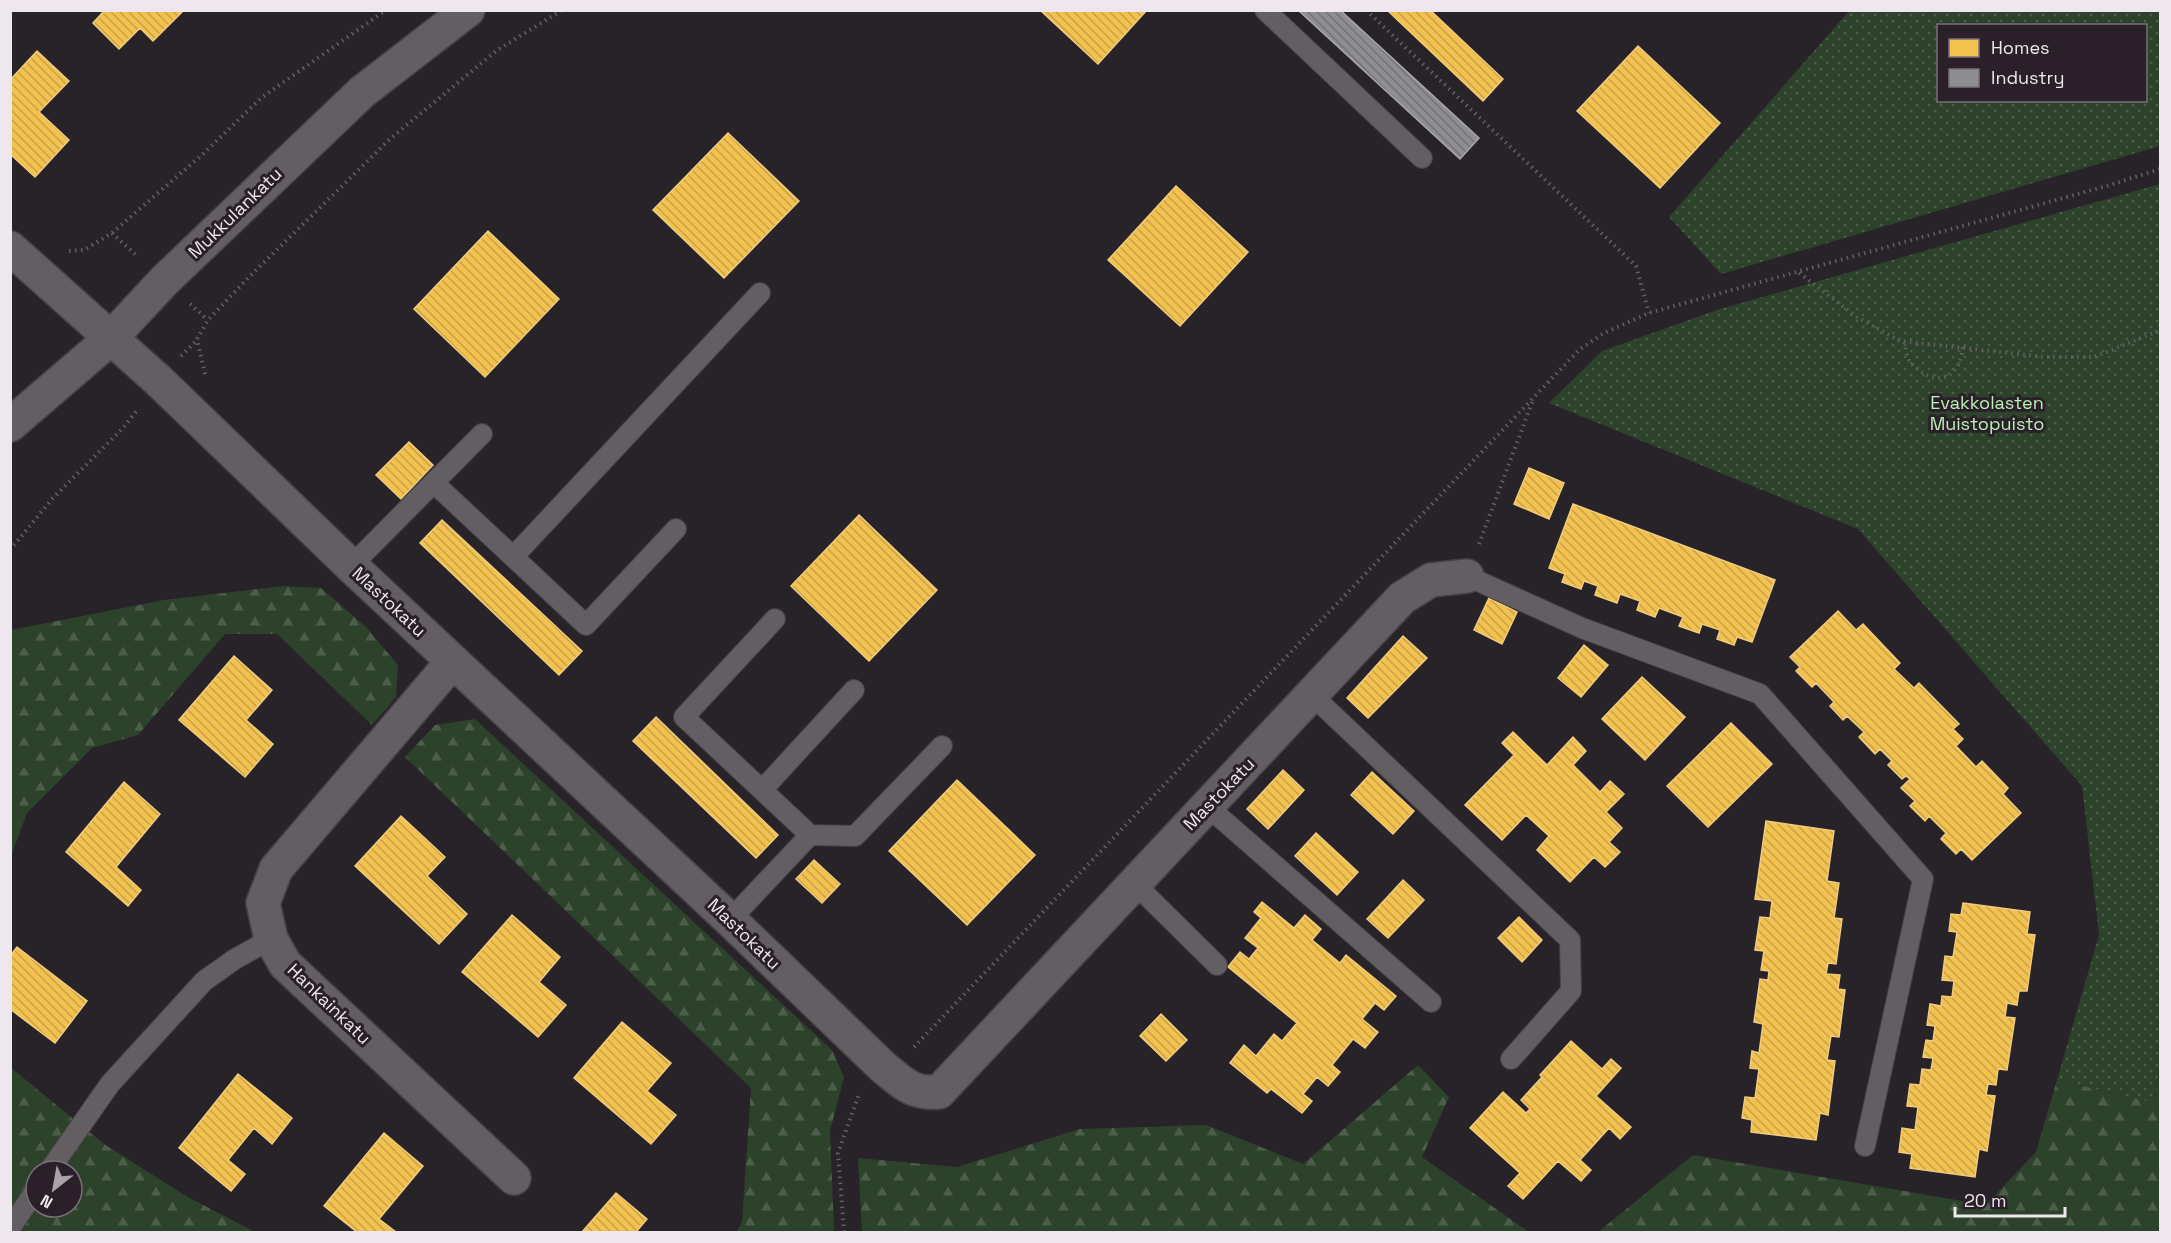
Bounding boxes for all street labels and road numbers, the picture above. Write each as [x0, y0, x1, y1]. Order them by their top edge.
street label: Mukkulankatu [183, 162, 286, 263]
street label: Mastokatu [348, 562, 431, 642]
street label: Mastokatu [1178, 752, 1259, 835]
street label: Mastokatu [703, 893, 786, 974]
street label: Hankainkatu [283, 958, 376, 1049]

